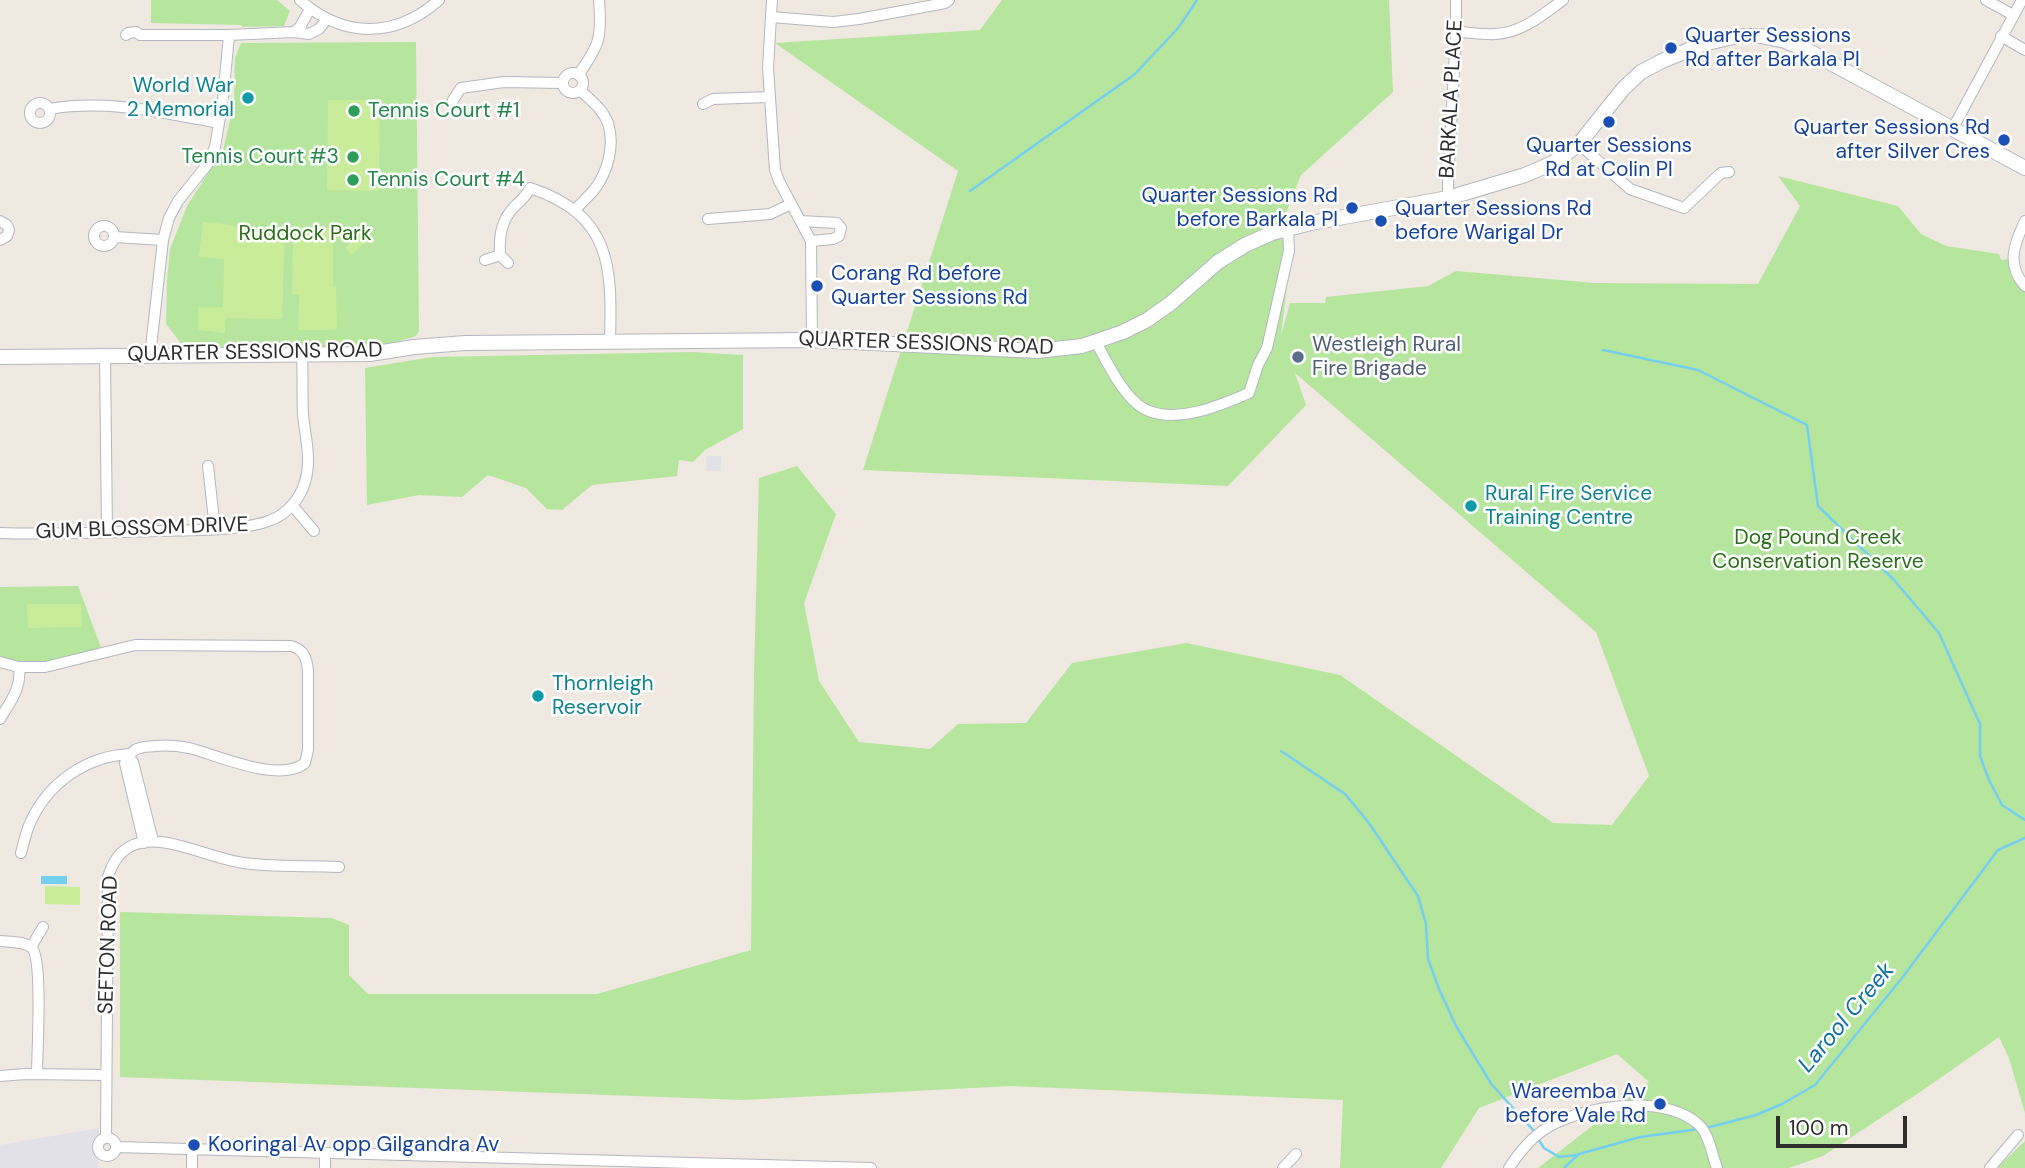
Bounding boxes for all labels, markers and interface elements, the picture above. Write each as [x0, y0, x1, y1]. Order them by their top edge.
street label: BARKALA PLACE [1435, 19, 1469, 179]
place label: Quarter Sessions Rd after Barkala Pl [1685, 23, 1860, 73]
marker: Quarter Sessions Rd after Barkala Pl [1663, 40, 1679, 56]
place label: World War 2 Memorial [127, 73, 234, 123]
marker: World War 2 Memorial [240, 90, 256, 106]
place label: Tennis Court #1 [368, 98, 520, 124]
marker: Tennis Court #1 [346, 103, 362, 119]
marker: Quarter Sessions Rd at Colin Pl [1601, 114, 1617, 130]
place label: Quarter Sessions Rd after Silver Cres [1793, 115, 1990, 165]
marker: Quarter Sessions Rd after Silver Cres [1996, 132, 2012, 148]
place label: Quarter Sessions Rd at Colin Pl [1526, 133, 1692, 183]
place label: Tennis Court #3 [181, 144, 339, 170]
marker: Tennis Court #3 [345, 149, 361, 165]
place label: Tennis Court #4 [367, 167, 525, 193]
marker: Tennis Court #4 [345, 172, 361, 188]
place label: Quarter Sessions Rd before Barkala Pl [1141, 183, 1338, 233]
place label: Quarter Sessions Rd before Warigal Dr [1395, 196, 1592, 246]
marker: Quarter Sessions Rd before Barkala Pl [1344, 200, 1360, 216]
marker: Quarter Sessions Rd before Warigal Dr [1373, 213, 1389, 229]
park label: Ruddock Park [239, 221, 371, 247]
place label: Corang Rd before Quarter Sessions Rd [831, 261, 1028, 311]
marker: Corang Rd before Quarter Sessions Rd [809, 278, 825, 294]
street label: QUARTER SESSIONS ROAD [798, 327, 1054, 361]
place label: Westleigh Rural Fire Brigade [1312, 332, 1461, 382]
street label: QUARTER SESSIONS ROAD [127, 338, 383, 368]
marker: Westleigh Rural Fire Brigade [1290, 349, 1306, 365]
place label: Rural Fire Service Training Centre [1485, 481, 1652, 531]
marker: Rural Fire Service Training Centre [1463, 498, 1479, 514]
street label: GUM BLOSSOM DRIVE [35, 513, 249, 545]
park label: Dog Pound Creek Conservation Reserve [1712, 525, 1924, 575]
place label: Thornleigh Reservoir [552, 671, 654, 721]
marker: Thornleigh Reservoir [530, 688, 546, 704]
street label: SEFTON ROAD [94, 875, 124, 1015]
water label: Larool Creek [1793, 958, 1901, 1078]
place label: Wareemba Av before Vale Rd [1505, 1079, 1646, 1129]
marker: Wareemba Av before Vale Rd [1652, 1096, 1668, 1112]
scale bar [1780, 1102, 1911, 1146]
text: 100 m [1789, 1114, 1849, 1142]
place label: Kooringal Av opp Gilgandra Av [208, 1132, 499, 1158]
marker: Kooringal Av opp Gilgandra Av [186, 1137, 202, 1153]

